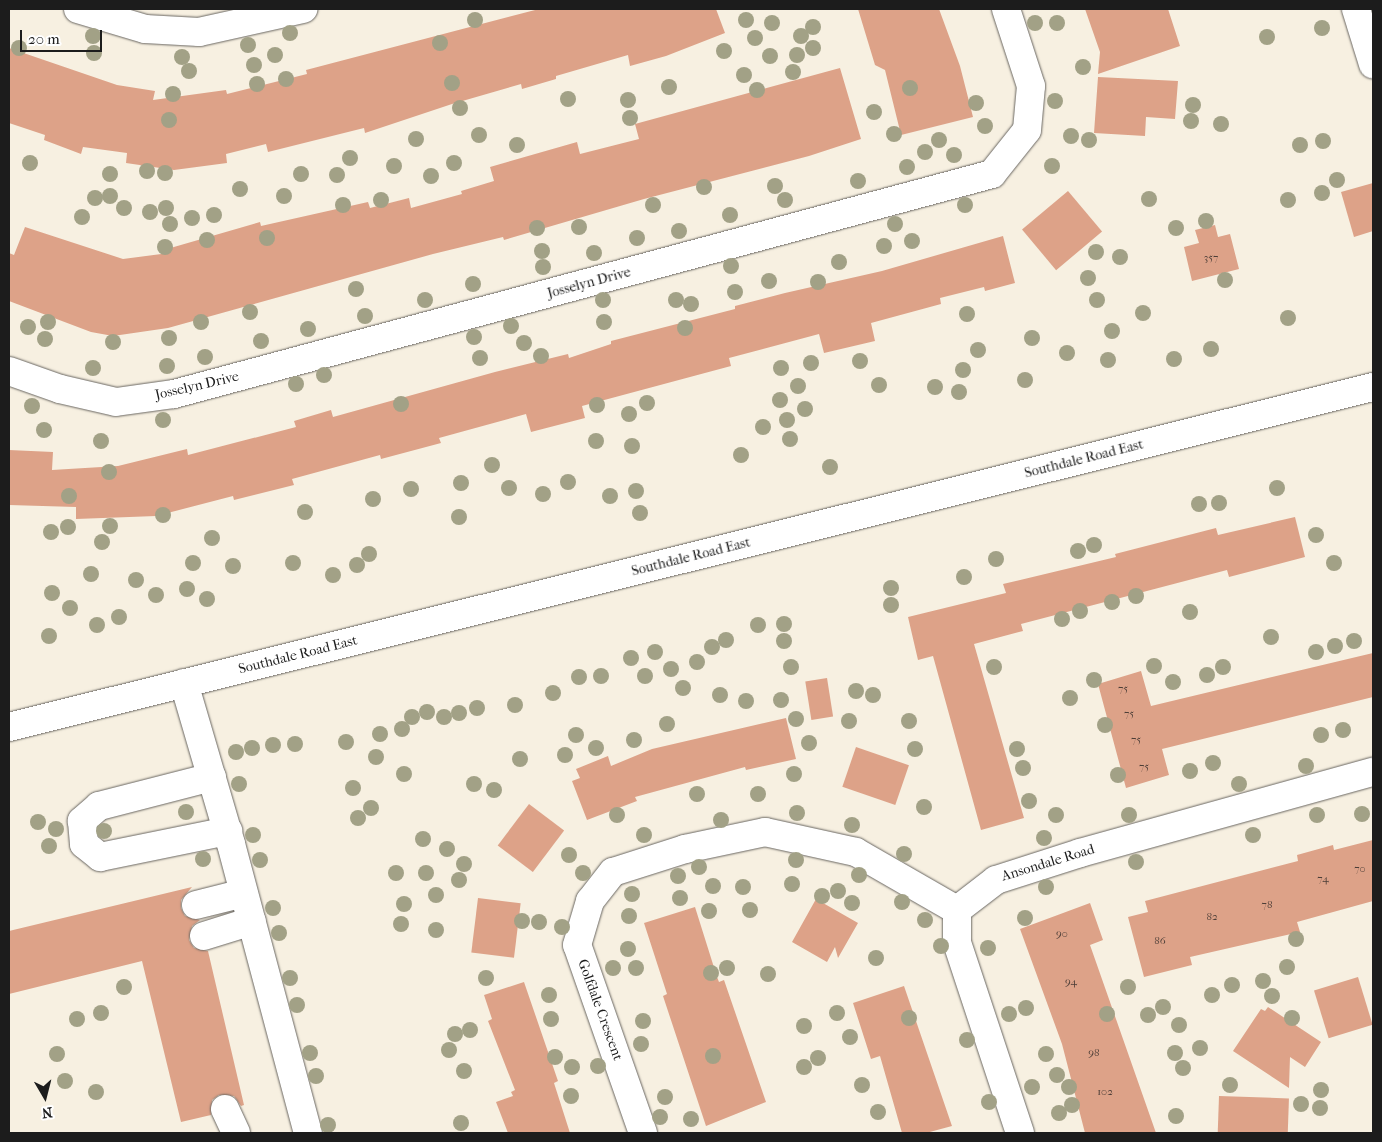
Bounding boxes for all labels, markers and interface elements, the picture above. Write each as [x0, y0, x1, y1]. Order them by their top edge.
scale bar [22, 20, 105, 52]
text: 20 m [28, 30, 60, 48]
house number: 357 [1204, 251, 1218, 265]
street label: Josselyn Drive [545, 264, 633, 302]
street label: Josselyn Drive [153, 368, 241, 404]
street label: Southdale Road East [1023, 436, 1145, 482]
street label: Southdale Road East [630, 534, 752, 580]
street label: Southdale Road East [237, 632, 359, 678]
house number: 75 [1118, 682, 1128, 696]
house number: 75 [1124, 707, 1134, 721]
house number: 75 [1131, 733, 1141, 747]
house number: 75 [1139, 760, 1149, 774]
street label: Ansondale Road [999, 841, 1097, 885]
house number: 70 [1354, 862, 1366, 876]
house number: 74 [1317, 872, 1329, 886]
house number: 78 [1262, 898, 1272, 912]
house number: 82 [1206, 910, 1218, 924]
house number: 90 [1056, 927, 1068, 941]
house number: 86 [1154, 934, 1166, 948]
street label: Golfdale Crescent [574, 957, 626, 1063]
house number: 94 [1065, 975, 1077, 989]
house number: 98 [1088, 1046, 1100, 1060]
north arrow [20, 1072, 70, 1122]
house number: 102 [1097, 1085, 1113, 1099]
text: N [41, 1103, 54, 1122]

